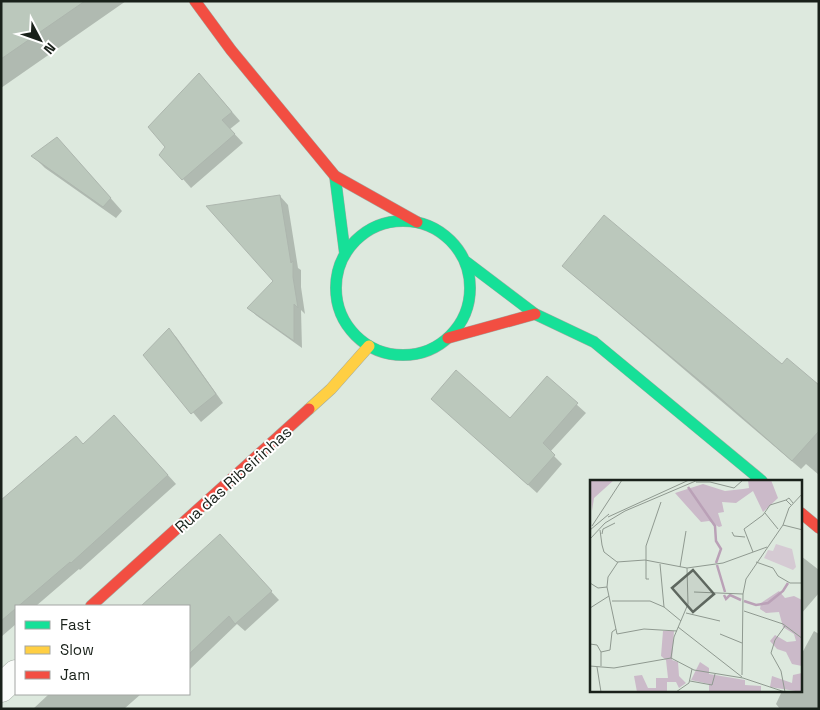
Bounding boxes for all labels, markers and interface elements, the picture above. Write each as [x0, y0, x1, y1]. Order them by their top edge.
north arrow [15, 15, 65, 65]
text: N [40, 39, 60, 58]
street label: Rua das Ribeirinhas [171, 421, 296, 537]
inset map [590, 480, 802, 692]
legend [15, 605, 190, 695]
text: Fast [60, 615, 91, 634]
text: Slow [60, 640, 94, 659]
text: Jam [60, 665, 90, 684]

